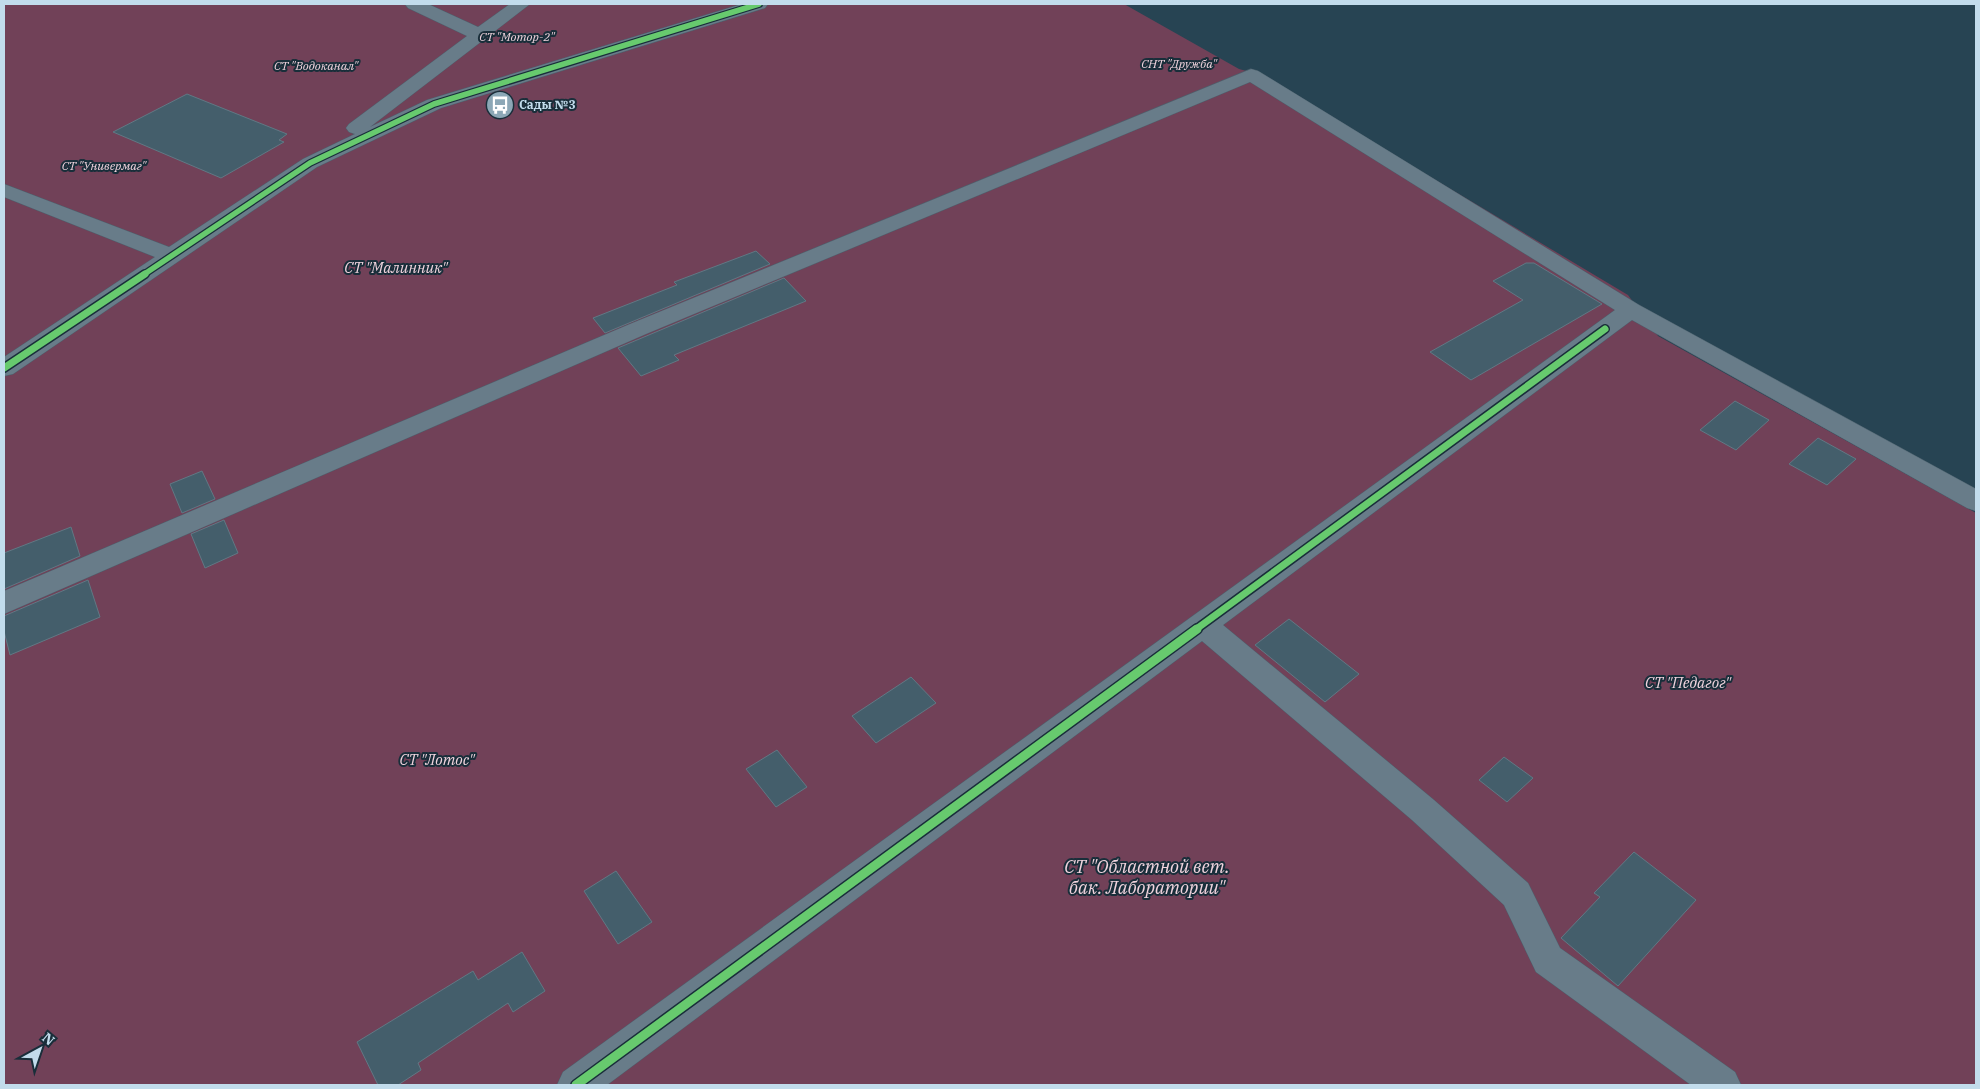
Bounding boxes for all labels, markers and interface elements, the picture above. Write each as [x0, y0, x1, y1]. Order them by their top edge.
park label: СТ "Мотор-2" [479, 29, 556, 44]
park label: СНТ "Дружба" [1141, 56, 1218, 71]
park label: СТ "Водоканал" [274, 58, 359, 73]
bus stop icon: Сады №3 [485, 90, 515, 120]
place label: Сады №3 [519, 97, 576, 112]
park label: СТ "Универмаг" [62, 158, 148, 173]
park label: СТ "Малинник" [344, 258, 449, 277]
park label: СТ "Педагог" [1645, 673, 1732, 692]
park label: СТ "Лотос" [399, 750, 476, 769]
park label: СТ "Областной вет. бак. Лаборатории" [1064, 855, 1230, 899]
north arrow [15, 1024, 65, 1074]
text: N [38, 1029, 58, 1049]

